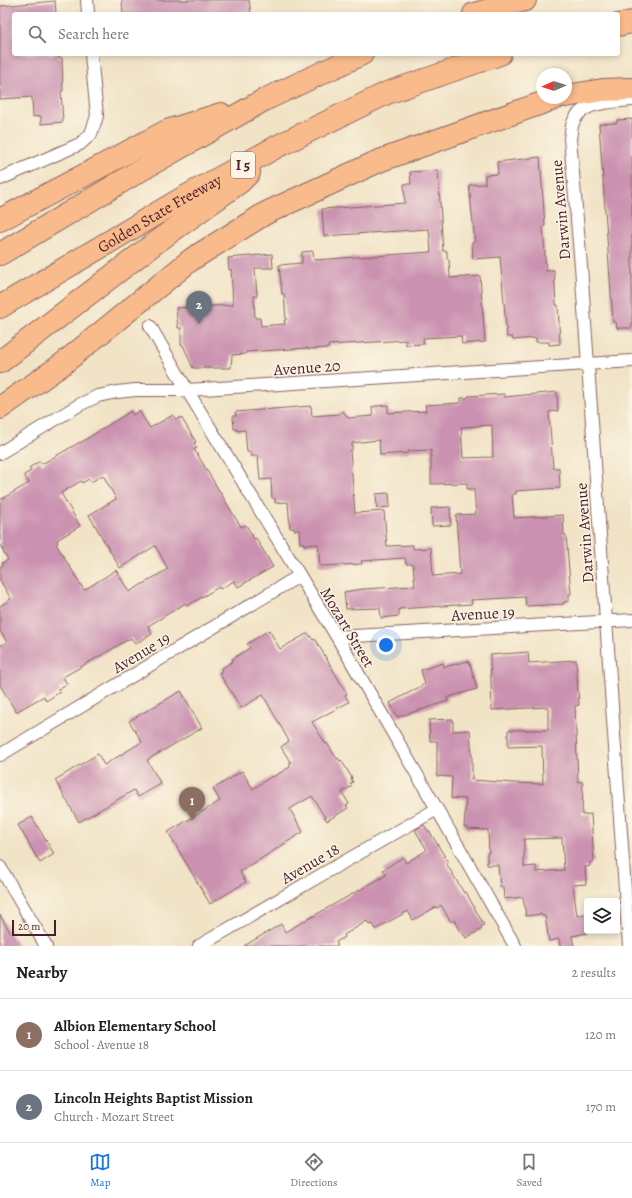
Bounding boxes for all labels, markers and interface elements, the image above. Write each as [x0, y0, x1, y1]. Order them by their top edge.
search box [12, 12, 620, 56]
icon: search [26, 23, 48, 45]
text: Search here [58, 24, 129, 44]
north arrow [536, 68, 572, 104]
road number: I 5 [231, 152, 255, 178]
street label: Darwin Avenue [546, 159, 576, 261]
street label: Golden State Freeway [93, 169, 226, 258]
pin: 2 [186, 291, 212, 324]
street label: Avenue 20 [272, 355, 341, 381]
street label: Darwin Avenue [571, 482, 599, 584]
street label: Mozart Street [315, 583, 380, 672]
street label: Avenue 19 [450, 601, 515, 627]
street label: Avenue 19 [108, 627, 174, 679]
your location [376, 635, 396, 655]
pin: 1 [179, 787, 205, 820]
street label: Avenue 18 [276, 838, 344, 890]
map controls [584, 898, 620, 934]
button: layers [584, 898, 620, 934]
scale bar [12, 918, 56, 937]
text: 20 m [18, 919, 40, 934]
text: Nearby [16, 961, 67, 984]
text: 2 results [572, 964, 616, 981]
text: Albion Elementary School [54, 1016, 216, 1036]
text: 1 [27, 1026, 31, 1043]
text: 120 m [585, 1026, 616, 1043]
text: School · Avenue 18 [54, 1036, 149, 1053]
text: Lincoln Heights Baptist Mission [54, 1088, 253, 1108]
text: 2 [26, 1098, 32, 1115]
text: 170 m [586, 1098, 616, 1115]
text: Church · Mozart Street [54, 1108, 174, 1125]
tab: Map [89, 1151, 111, 1190]
tab: Directions [290, 1151, 338, 1190]
tab: Saved [516, 1151, 543, 1190]

